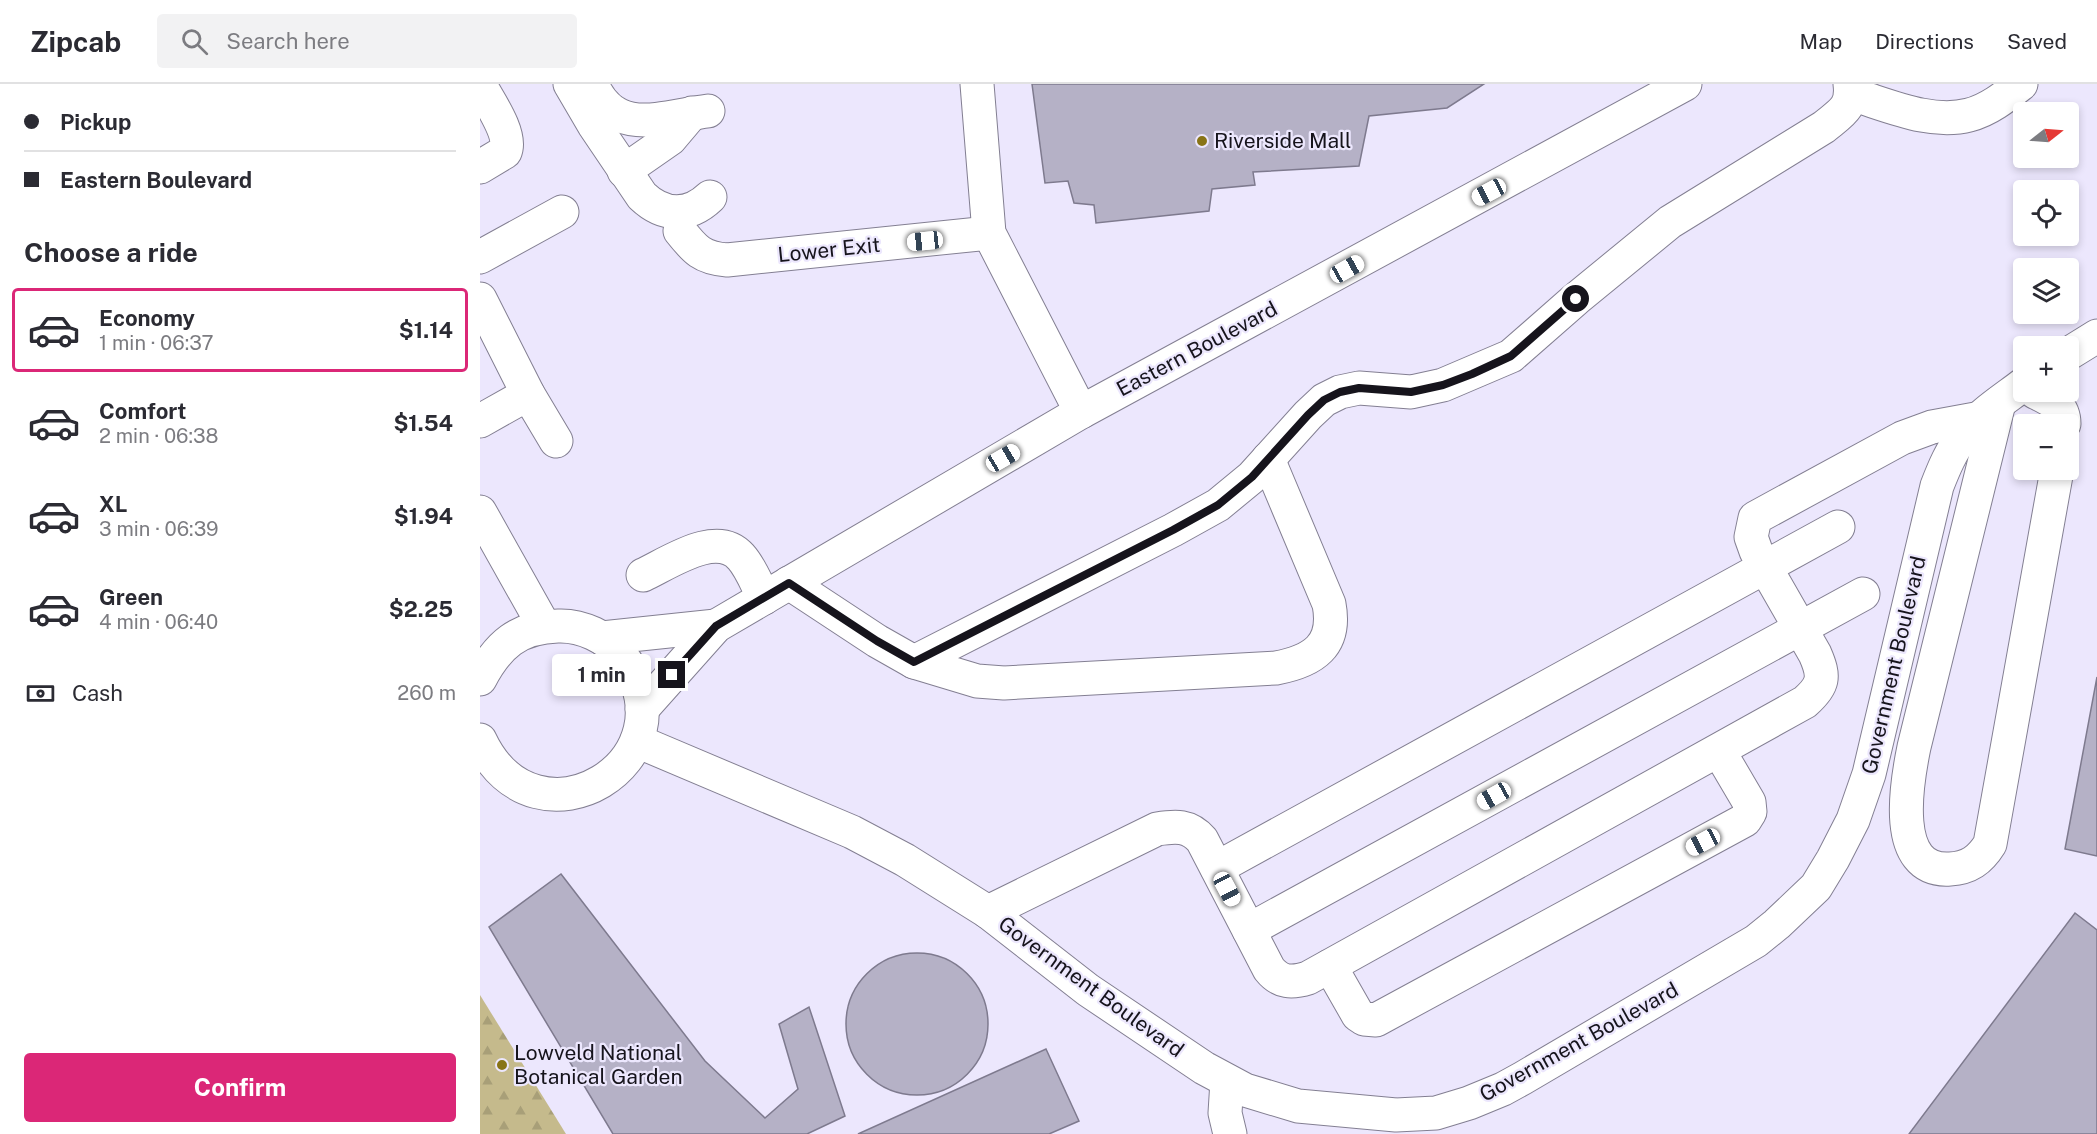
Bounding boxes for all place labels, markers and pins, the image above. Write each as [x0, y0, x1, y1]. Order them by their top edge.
place label: Riverside Mall [1214, 128, 1351, 153]
marker: Riverside Mall [1195, 134, 1209, 148]
place label: Lowveld National Botanical Garden [514, 1040, 683, 1089]
marker: Lowveld National Botanical Garden [495, 1058, 509, 1072]

